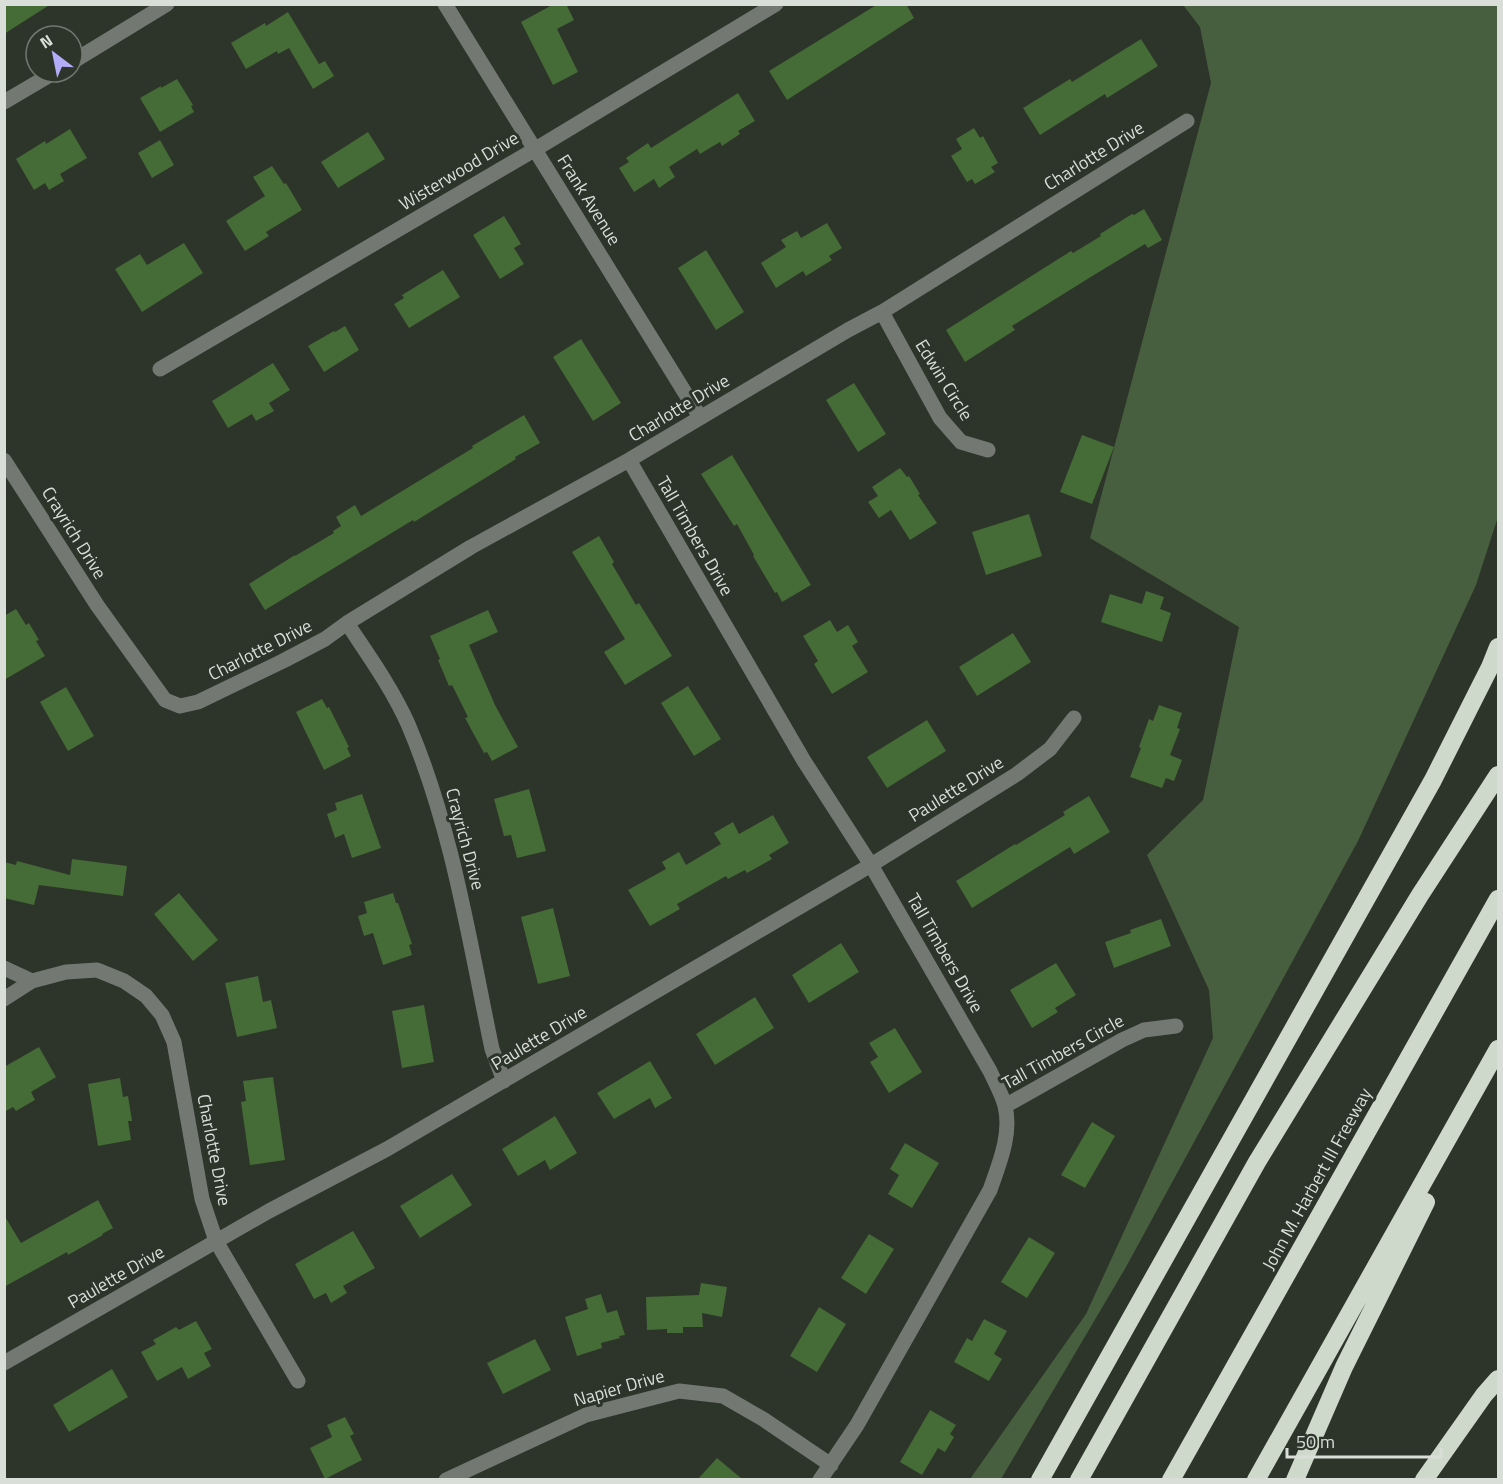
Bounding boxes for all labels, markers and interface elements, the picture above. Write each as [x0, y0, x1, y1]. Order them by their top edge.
north arrow [24, 24, 84, 84]
text: N [35, 28, 57, 54]
street label: Charlotte Drive [1039, 114, 1149, 197]
street label: Wisterwood Drive [394, 124, 524, 217]
street label: Frank Avenue [551, 149, 628, 251]
street label: Edwin Circle [909, 334, 980, 426]
street label: Charlotte Drive [623, 367, 734, 448]
street label: Tall Timbers Drive [650, 471, 741, 601]
street label: Crayrich Drive [35, 481, 114, 584]
street label: Charlotte Drive [203, 612, 316, 687]
street label: Paulette Drive [903, 749, 1008, 828]
street label: Crayrich Drive [439, 785, 492, 893]
street label: Tall Timbers Drive [900, 888, 991, 1018]
street label: Paulette Drive [486, 998, 592, 1077]
street label: Tall Timbers Circle [997, 1007, 1129, 1096]
street label: John M. Harbert III Freeway [1255, 1082, 1378, 1275]
street label: Charlotte Drive [190, 1092, 239, 1208]
street label: Paulette Drive [62, 1238, 169, 1315]
street label: Napier Drive [570, 1362, 667, 1413]
scale bar [1287, 1421, 1442, 1459]
text: 50 m [1296, 1428, 1335, 1455]

